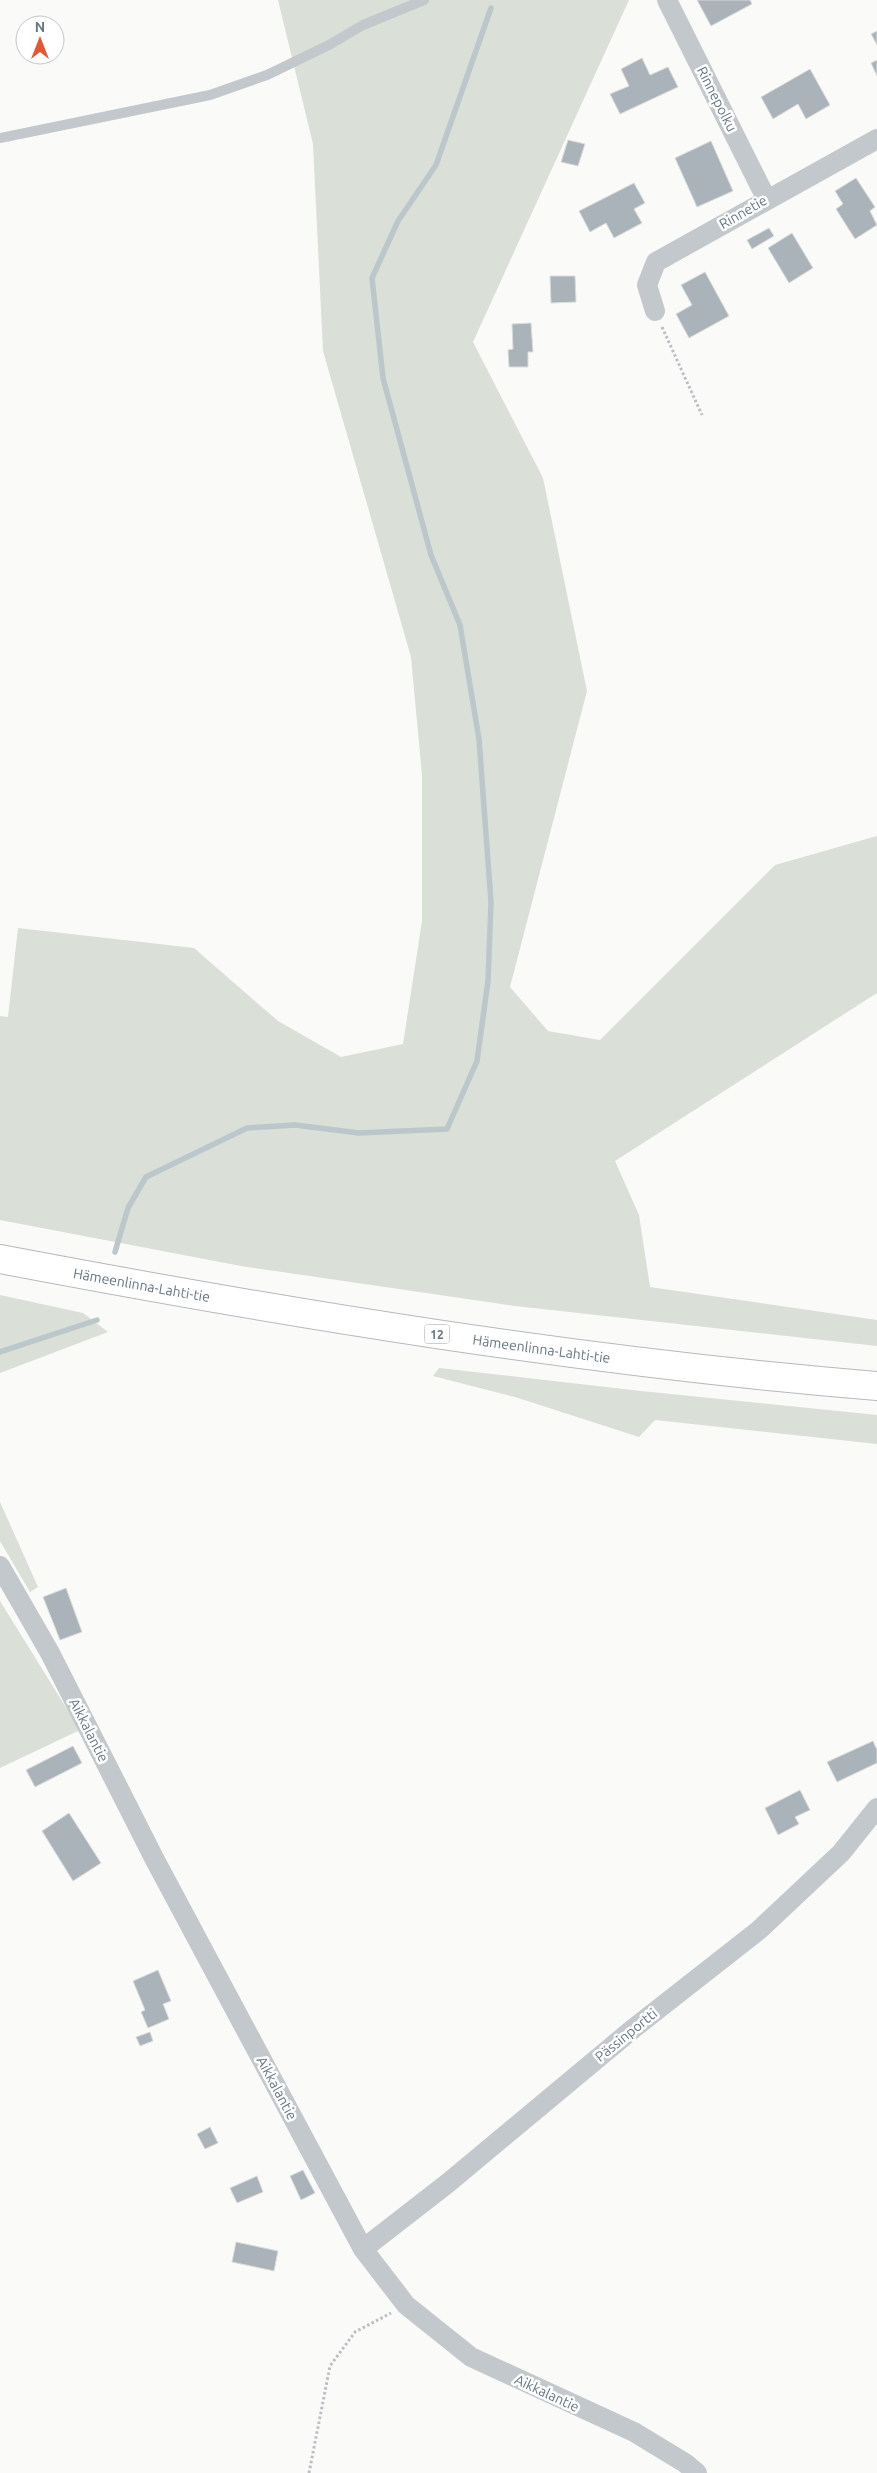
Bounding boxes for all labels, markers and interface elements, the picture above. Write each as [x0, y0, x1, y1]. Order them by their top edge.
north arrow [15, 15, 65, 65]
text: N [35, 19, 45, 35]
street label: Rinnepolku [694, 64, 740, 134]
street label: Rinnetie [716, 192, 770, 232]
street label: Hämeenlinna-Lahti-tie [72, 1265, 211, 1305]
road number: 12 [424, 1325, 450, 1344]
street label: Hämeenlinna-Lahti-tie [472, 1331, 611, 1366]
street label: Aikkalantie [66, 1695, 112, 1765]
street label: Pässinportti [592, 2005, 660, 2065]
street label: Aikkalantie [254, 2054, 300, 2122]
street label: Aikkalantie [512, 2371, 582, 2415]

